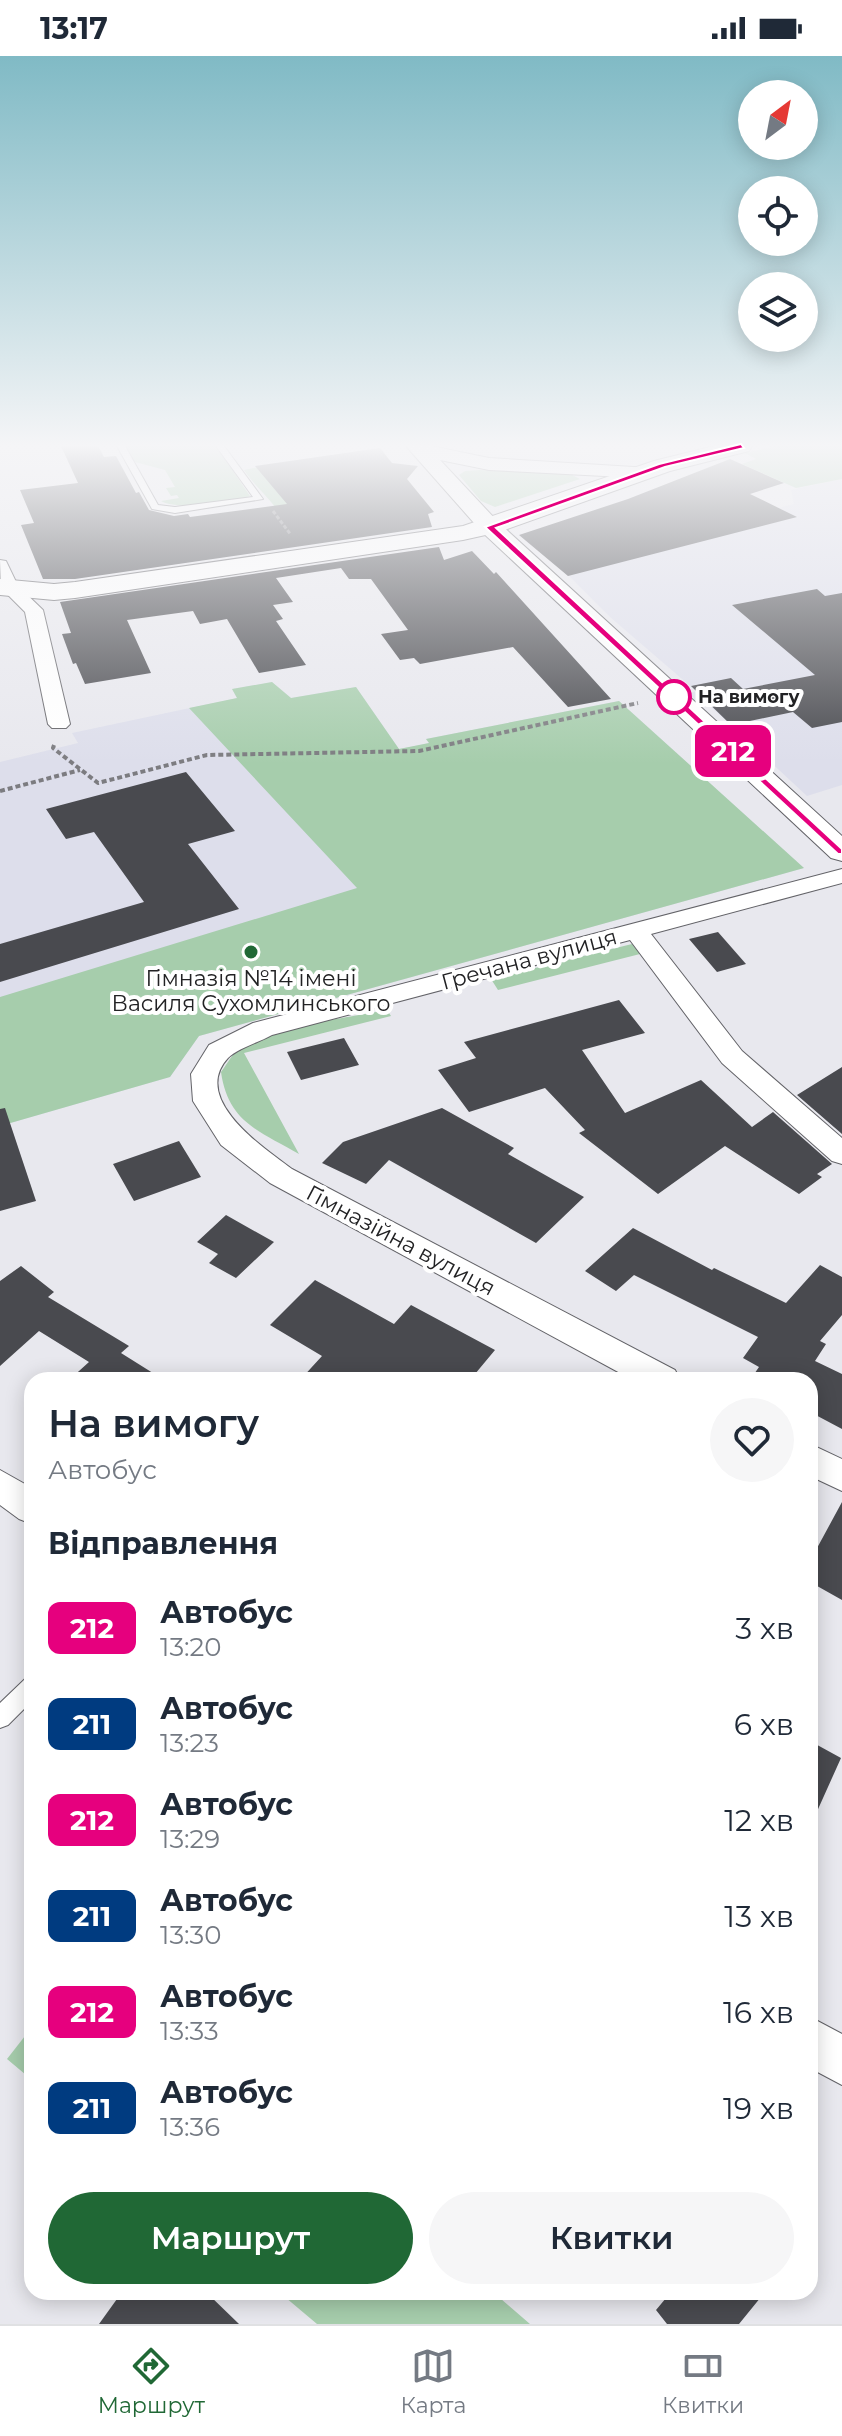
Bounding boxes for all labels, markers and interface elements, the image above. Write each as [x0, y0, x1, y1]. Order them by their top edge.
text: 13:17 [40, 10, 108, 47]
north arrow [738, 80, 818, 160]
map controls [738, 80, 818, 352]
button: locate [738, 176, 818, 256]
button: layers [738, 272, 818, 352]
marker: На вимогу [657, 680, 691, 714]
place label: На вимогу [698, 686, 800, 708]
line badge: 212 [687, 725, 779, 777]
text: 212 [711, 734, 755, 768]
street label: Гречана вулиця [438, 923, 620, 996]
marker: Гімназія №14 імені Василя Сухомлинського [242, 943, 260, 961]
place label: Гімназія №14 імені Василя Сухомлинського [112, 965, 390, 1017]
street label: Гімназійна вулиця [302, 1179, 500, 1302]
button: heart [710, 1398, 794, 1482]
text: На вимогу [48, 1400, 259, 1447]
text: Автобус [48, 1454, 157, 1486]
text: Відправлення [48, 1525, 278, 1562]
text: Автобус [160, 1594, 293, 1631]
text: 3 хв [735, 1610, 794, 1647]
text: 212 [70, 1611, 114, 1645]
text: 13:20 [160, 1631, 222, 1663]
text: Автобус [160, 1690, 293, 1727]
text: 6 хв [734, 1706, 794, 1743]
text: 211 [73, 1707, 111, 1741]
text: 13:23 [160, 1727, 219, 1759]
text: Автобус [160, 1786, 293, 1823]
text: 12 хв [724, 1802, 794, 1839]
text: 212 [70, 1803, 114, 1837]
text: 13:29 [160, 1823, 220, 1855]
text: Автобус [160, 1882, 293, 1919]
text: 13 хв [724, 1898, 794, 1935]
text: 211 [73, 1899, 111, 1933]
text: 13:30 [160, 1919, 221, 1951]
text: Автобус [160, 1978, 293, 2015]
text: 16 хв [723, 1994, 794, 2031]
text: 212 [70, 1995, 114, 2029]
text: 13:33 [160, 2015, 219, 2047]
text: Автобус [160, 2074, 293, 2111]
text: 19 хв [723, 2090, 794, 2127]
text: 211 [73, 2091, 111, 2125]
text: 13:36 [160, 2111, 220, 2143]
button: Маршрут [48, 2192, 413, 2284]
button: Квитки [429, 2192, 794, 2284]
tab: Маршрут [98, 2344, 205, 2419]
tab: Карта [401, 2344, 466, 2419]
tab: Квитки [662, 2344, 744, 2419]

